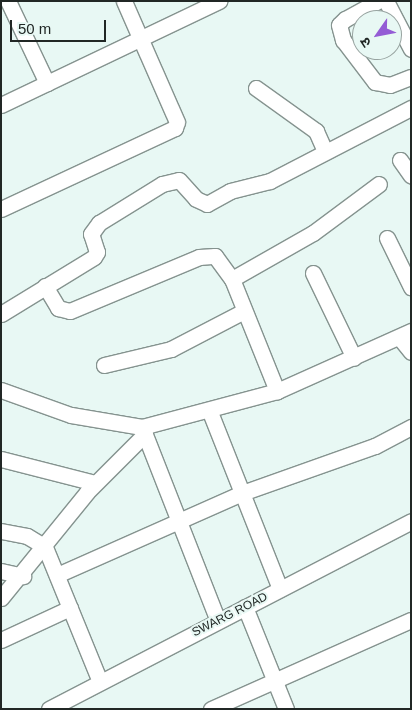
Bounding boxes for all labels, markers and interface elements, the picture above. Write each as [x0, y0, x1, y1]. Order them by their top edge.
scale bar [12, 10, 109, 42]
north arrow [352, 10, 402, 60]
text: 50 m [18, 20, 51, 37]
text: उ [356, 35, 374, 50]
street label: SWARG ROAD [190, 590, 270, 640]

